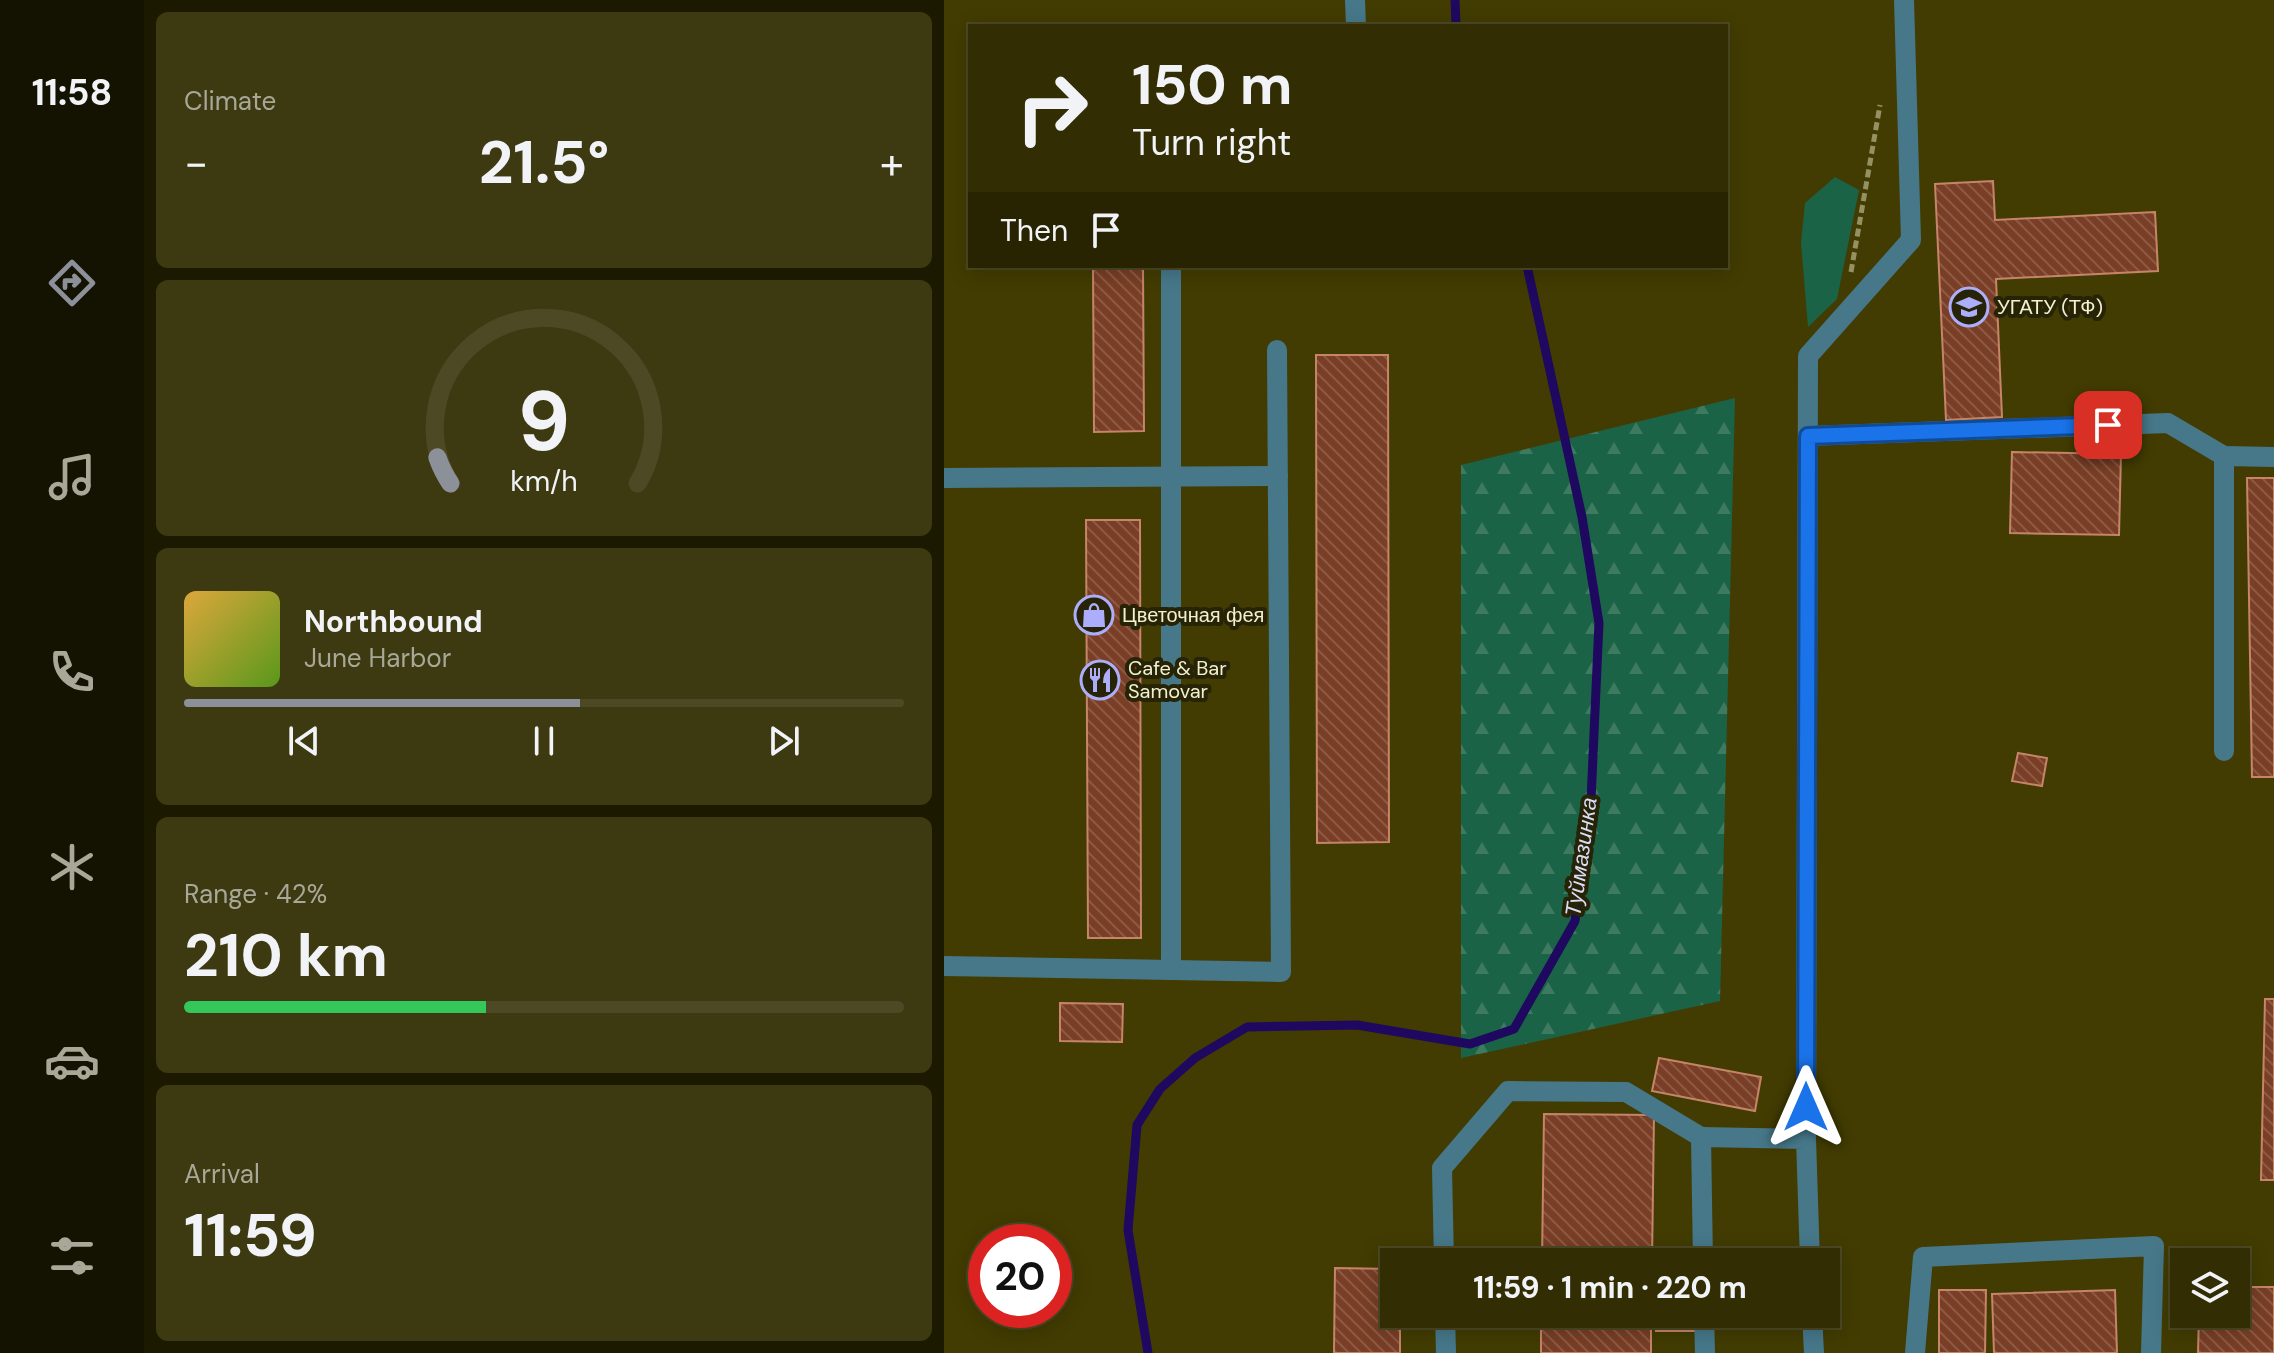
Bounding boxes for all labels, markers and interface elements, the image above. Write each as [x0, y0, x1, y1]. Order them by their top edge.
text: 150 m [1132, 48, 1293, 121]
icon: right [1000, 56, 1104, 160]
text: 11:58 [32, 69, 112, 116]
text: Climate [184, 84, 276, 118]
text: Turn right [1132, 119, 1291, 166]
text: 21.5° [479, 123, 609, 202]
text: − [184, 134, 208, 192]
text: + [880, 134, 904, 192]
icon: arrive [1084, 208, 1128, 252]
text: Then [1000, 211, 1068, 250]
icon: directions [44, 255, 100, 311]
school or university icon: УГАТУ (ТФ) [1948, 286, 1990, 328]
place label: УГАТУ (ТФ) [1997, 294, 2103, 320]
text: 9 [518, 367, 570, 476]
pin [2074, 391, 2142, 459]
icon: arrive [2086, 403, 2130, 447]
icon: music [44, 449, 100, 505]
text: km/h [510, 463, 578, 500]
shop icon: Цветочная фея [1073, 594, 1115, 636]
text: Northbound [304, 602, 483, 641]
place label: Цветочная фея [1122, 602, 1264, 628]
text: June Harbor [304, 641, 451, 675]
icon: phone [44, 644, 100, 700]
place label: Cafe & Bar Samovar [1128, 655, 1227, 704]
restaurant icon: Cafe & Bar Samovar [1079, 659, 1121, 701]
icon: previous [282, 719, 326, 763]
icon: pause [522, 719, 566, 763]
icon: next [762, 719, 806, 763]
water label: Туймазинка [1558, 796, 1604, 918]
icon: climate [44, 839, 100, 895]
text: Range · 42% [184, 877, 327, 911]
text: 210 km [184, 916, 388, 995]
icon: car [44, 1033, 100, 1089]
position arrow [1764, 1065, 1848, 1149]
text: Arrival [184, 1157, 260, 1191]
text: 11:59 [184, 1196, 317, 1275]
speed limit sign: 20 [968, 1224, 1072, 1328]
icon: filters [44, 1228, 100, 1284]
map controls [2170, 1248, 2250, 1328]
button: layers [2170, 1248, 2250, 1328]
text: 11:59 · 1 min · 220 m [1473, 1268, 1747, 1307]

